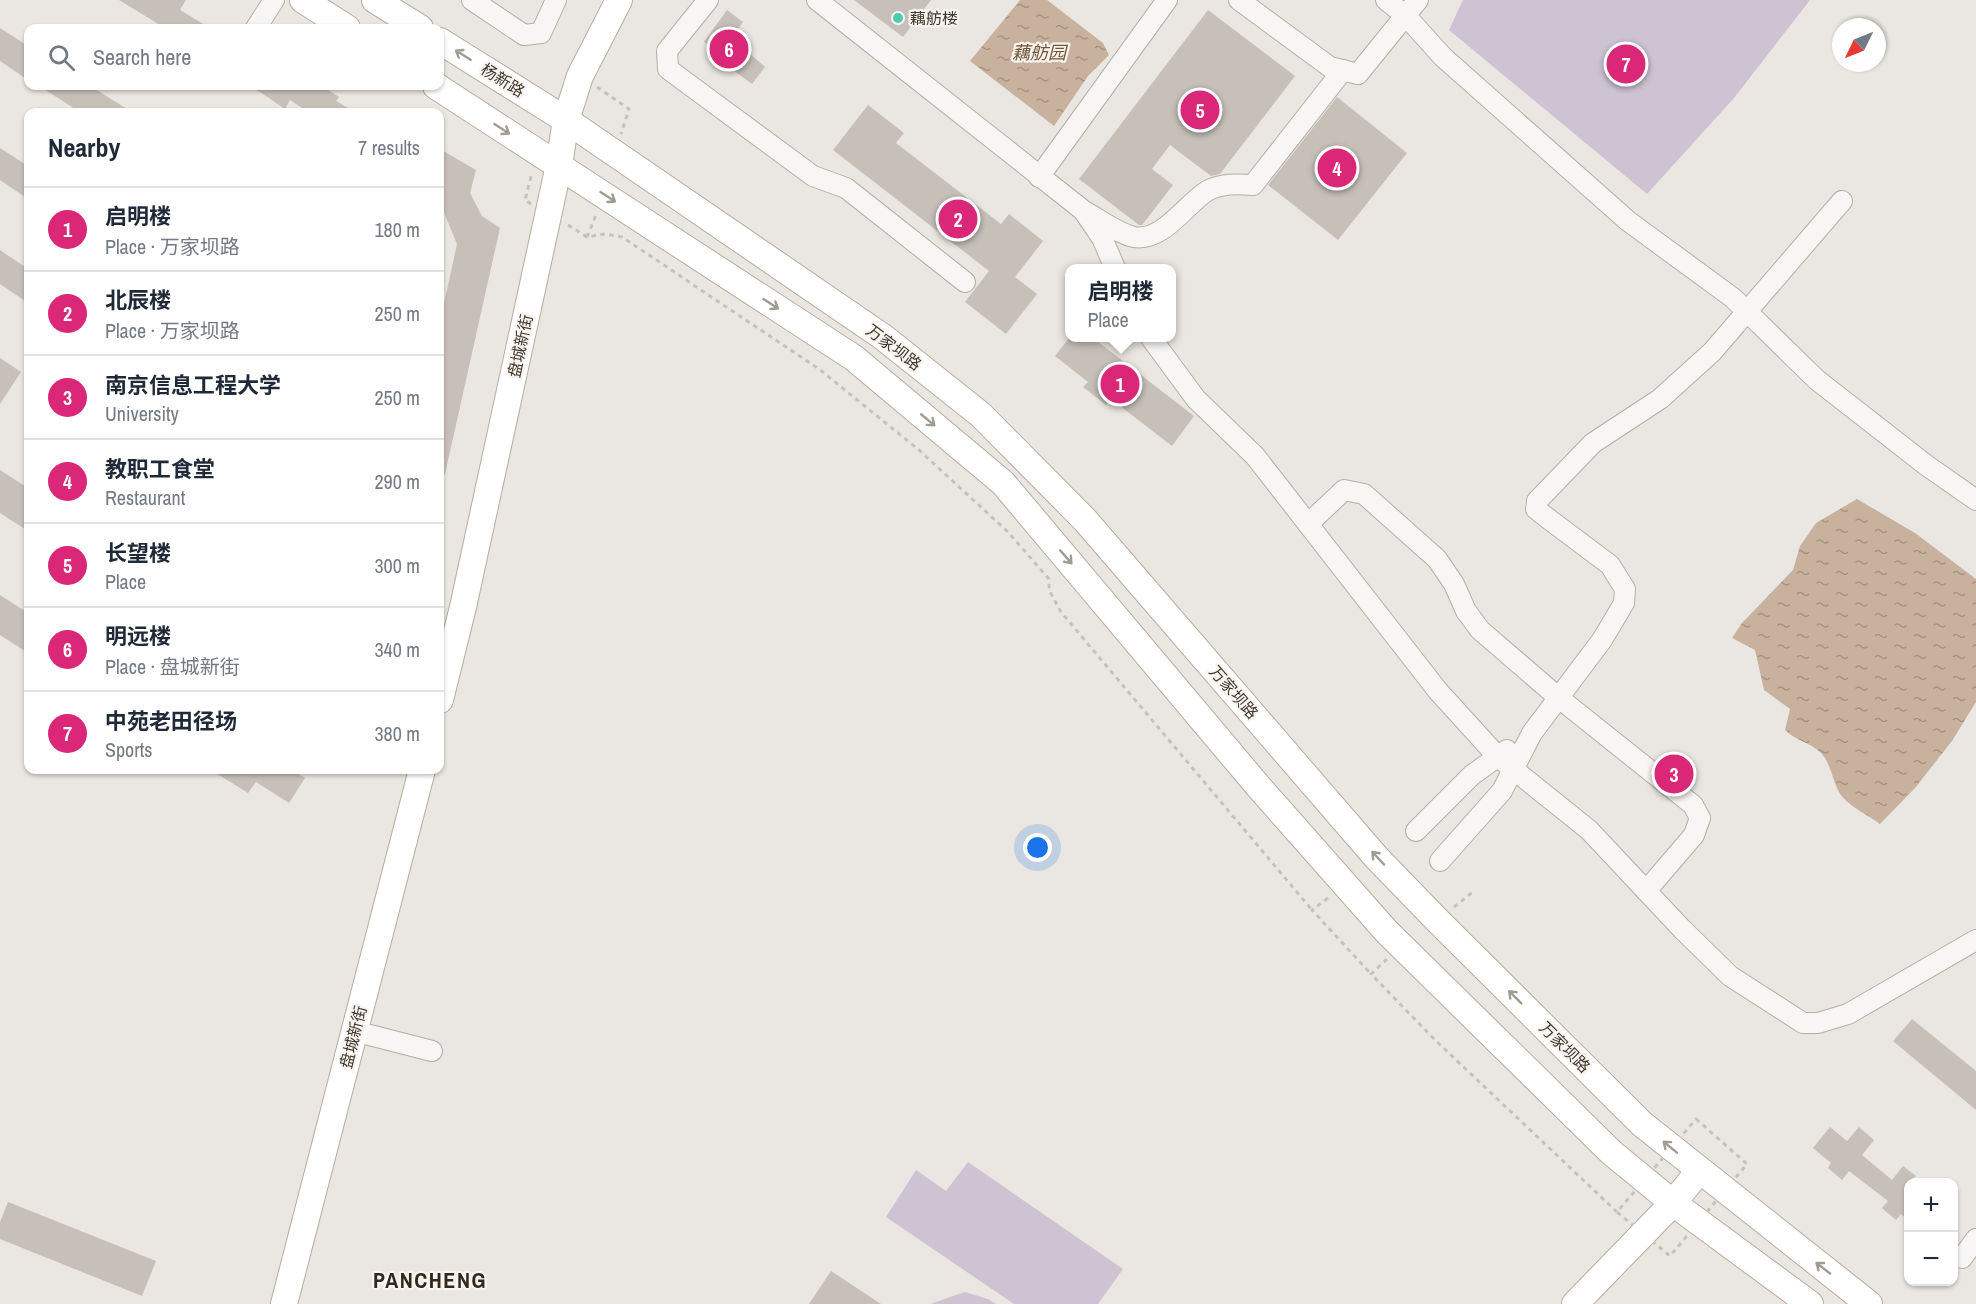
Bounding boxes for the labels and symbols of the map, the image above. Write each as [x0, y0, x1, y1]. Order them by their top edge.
place label: 藕舫楼 [910, 7, 958, 29]
marker: 藕舫楼 [891, 11, 905, 25]
north arrow [1832, 18, 1886, 72]
pin: 6 [710, 26, 748, 72]
water label: 藕舫园 [1012, 40, 1069, 65]
pin: 7 [1606, 42, 1646, 86]
one-way arrow [455, 49, 472, 61]
street label: 杨新路 [477, 58, 529, 102]
pin: 5 [1180, 88, 1220, 132]
one-way arrow [494, 122, 511, 135]
pin: 4 [1318, 146, 1356, 190]
one-way arrow [599, 192, 616, 204]
pin: 2 [938, 196, 978, 242]
one-way arrow [763, 298, 779, 310]
street label: 盘城新街 [503, 312, 537, 380]
street label: 万家坝路 [862, 319, 926, 375]
pin: 1 [1100, 362, 1140, 406]
one-way arrow [920, 413, 935, 427]
one-way arrow [1059, 549, 1073, 564]
street label: 万家坝路 [1205, 661, 1263, 723]
pin: 3 [1654, 752, 1694, 796]
your location [1023, 833, 1052, 862]
one-way arrow [1371, 851, 1385, 866]
one-way arrow [1507, 990, 1522, 1005]
street label: 盘城新街 [335, 1003, 371, 1071]
street label: 万家坝路 [1535, 1017, 1595, 1077]
one-way arrow [1662, 1141, 1678, 1154]
one-way arrow [1815, 1261, 1831, 1274]
district label: PANCHENG [373, 1265, 487, 1295]

